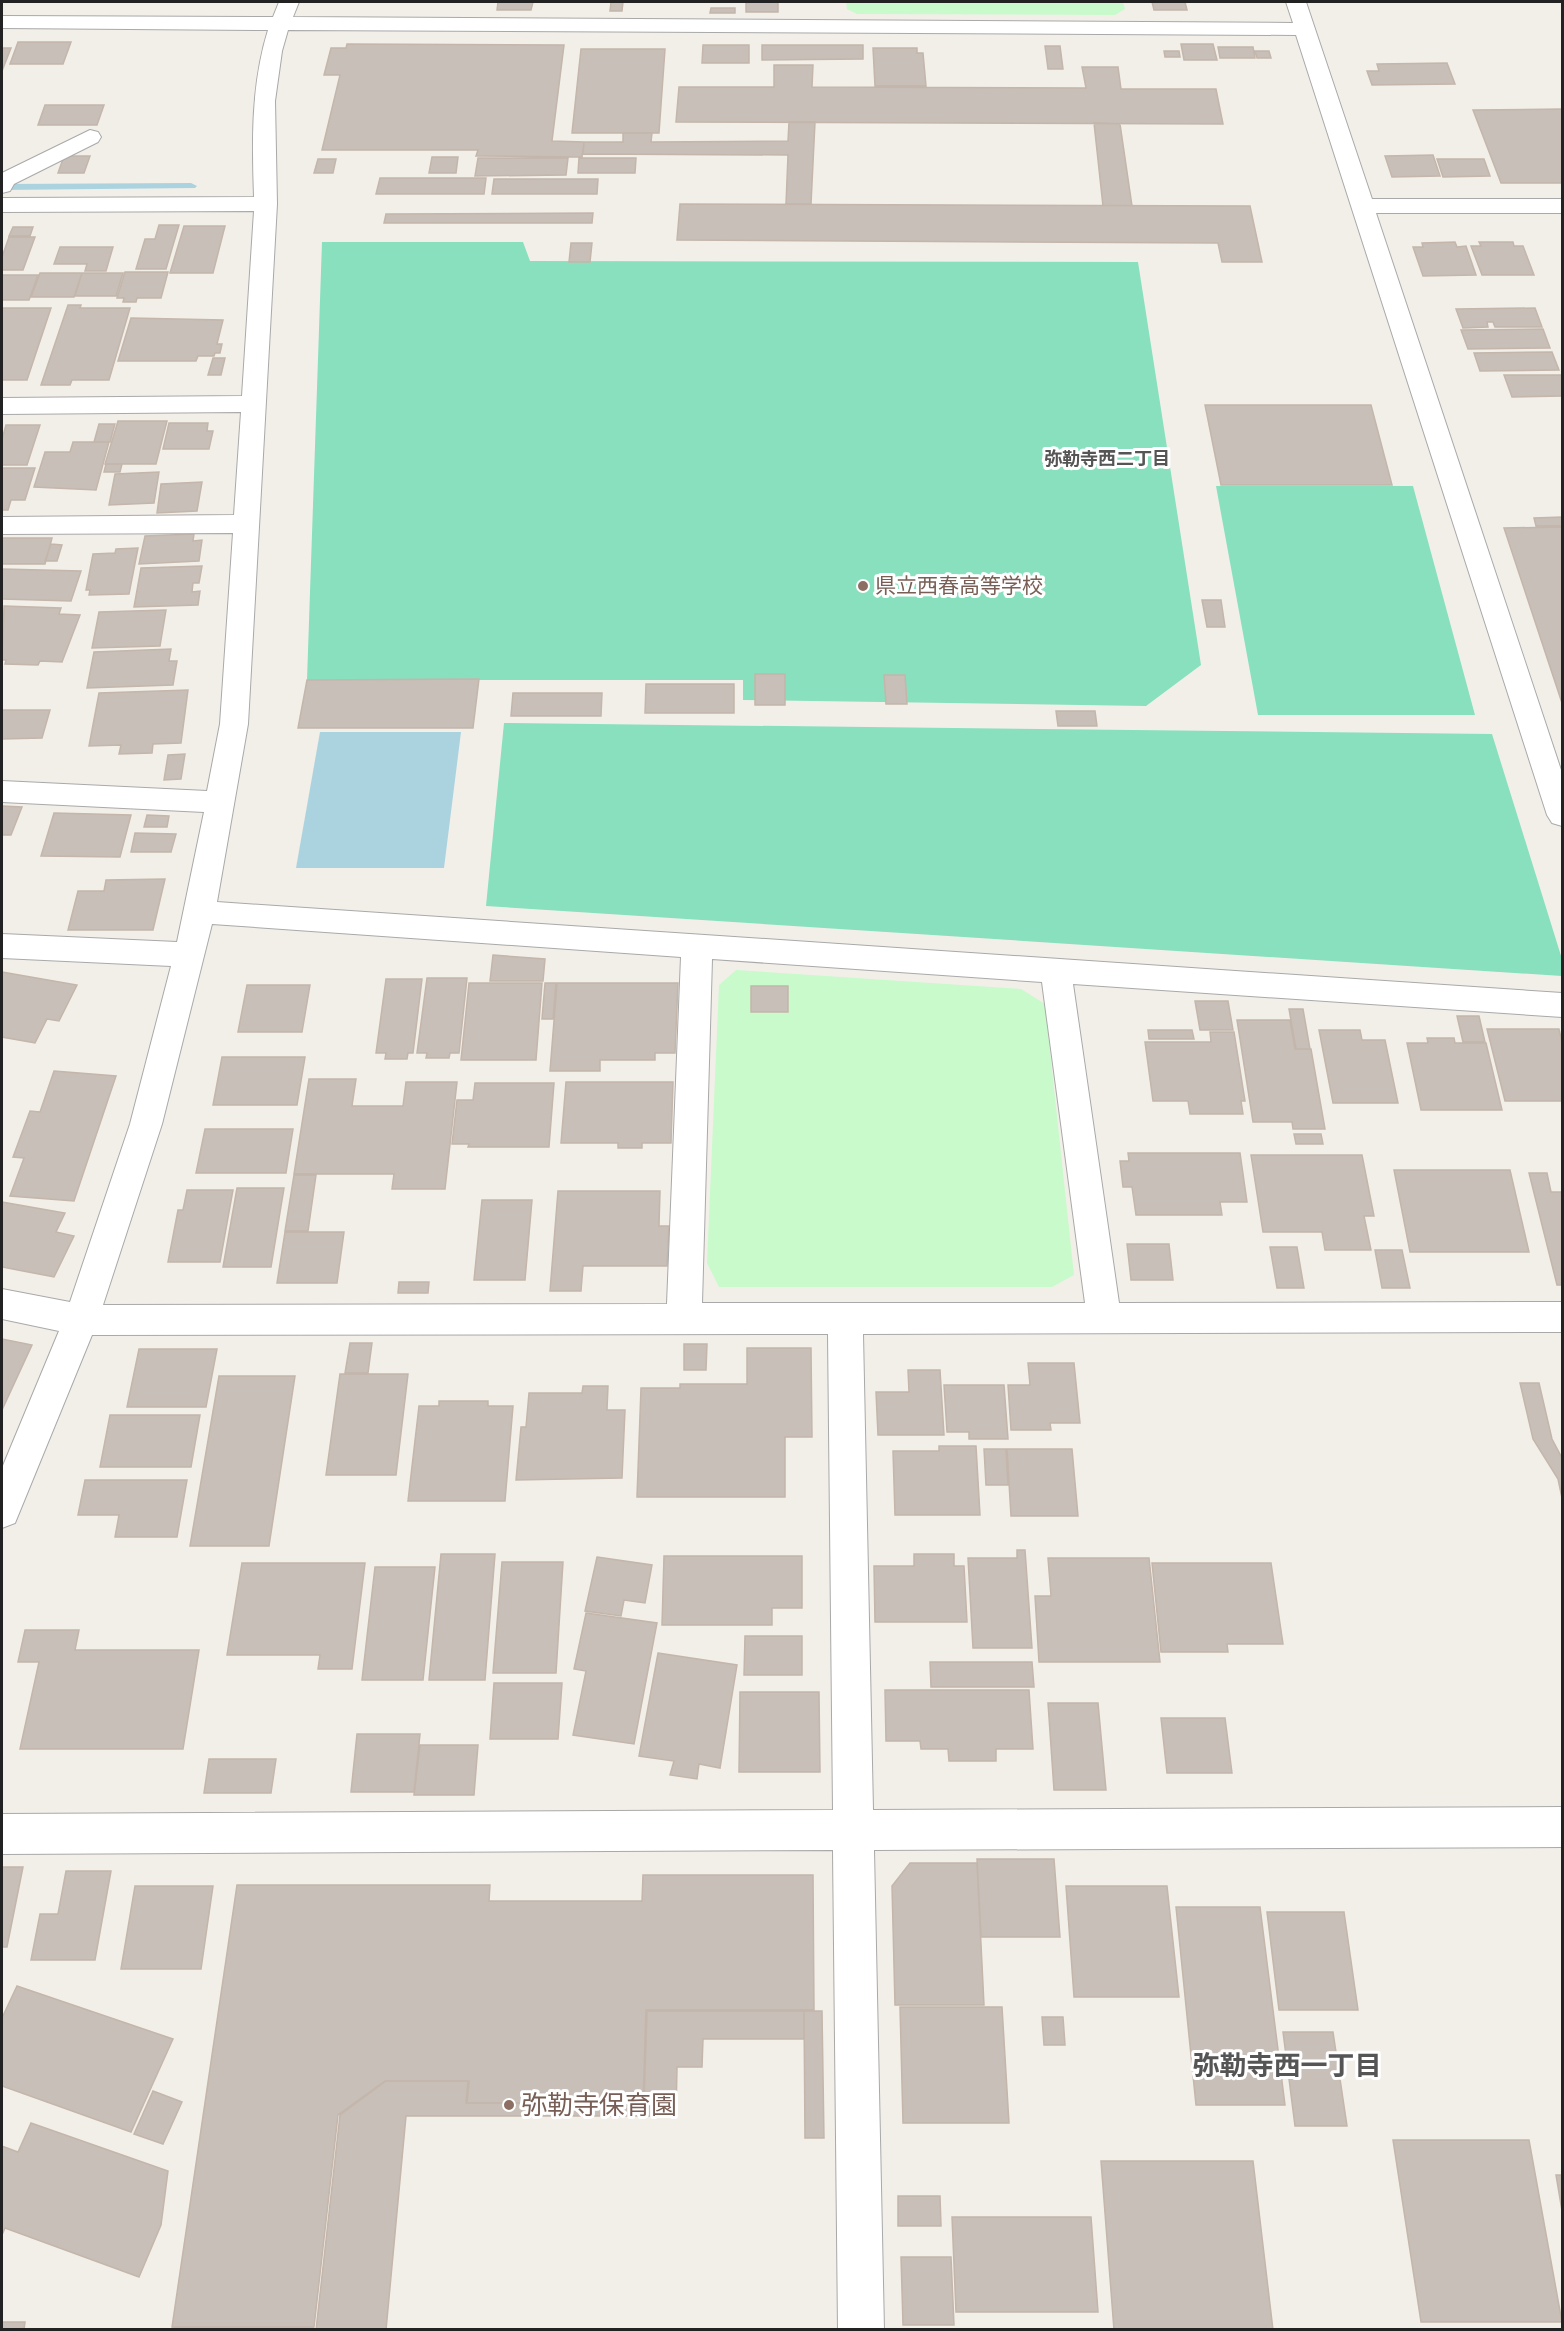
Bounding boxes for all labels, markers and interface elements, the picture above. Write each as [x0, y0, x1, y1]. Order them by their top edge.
district label: 弥勒寺西二丁目 [1044, 448, 1170, 469]
place label: 県立西春高等学校 [875, 574, 1043, 598]
marker: 県立西春高等学校 [856, 579, 870, 593]
district label: 弥勒寺西一丁目 [1193, 2050, 1382, 2081]
place label: 弥勒寺保育園 [521, 2090, 677, 2120]
marker: 弥勒寺保育園 [502, 2098, 516, 2112]

